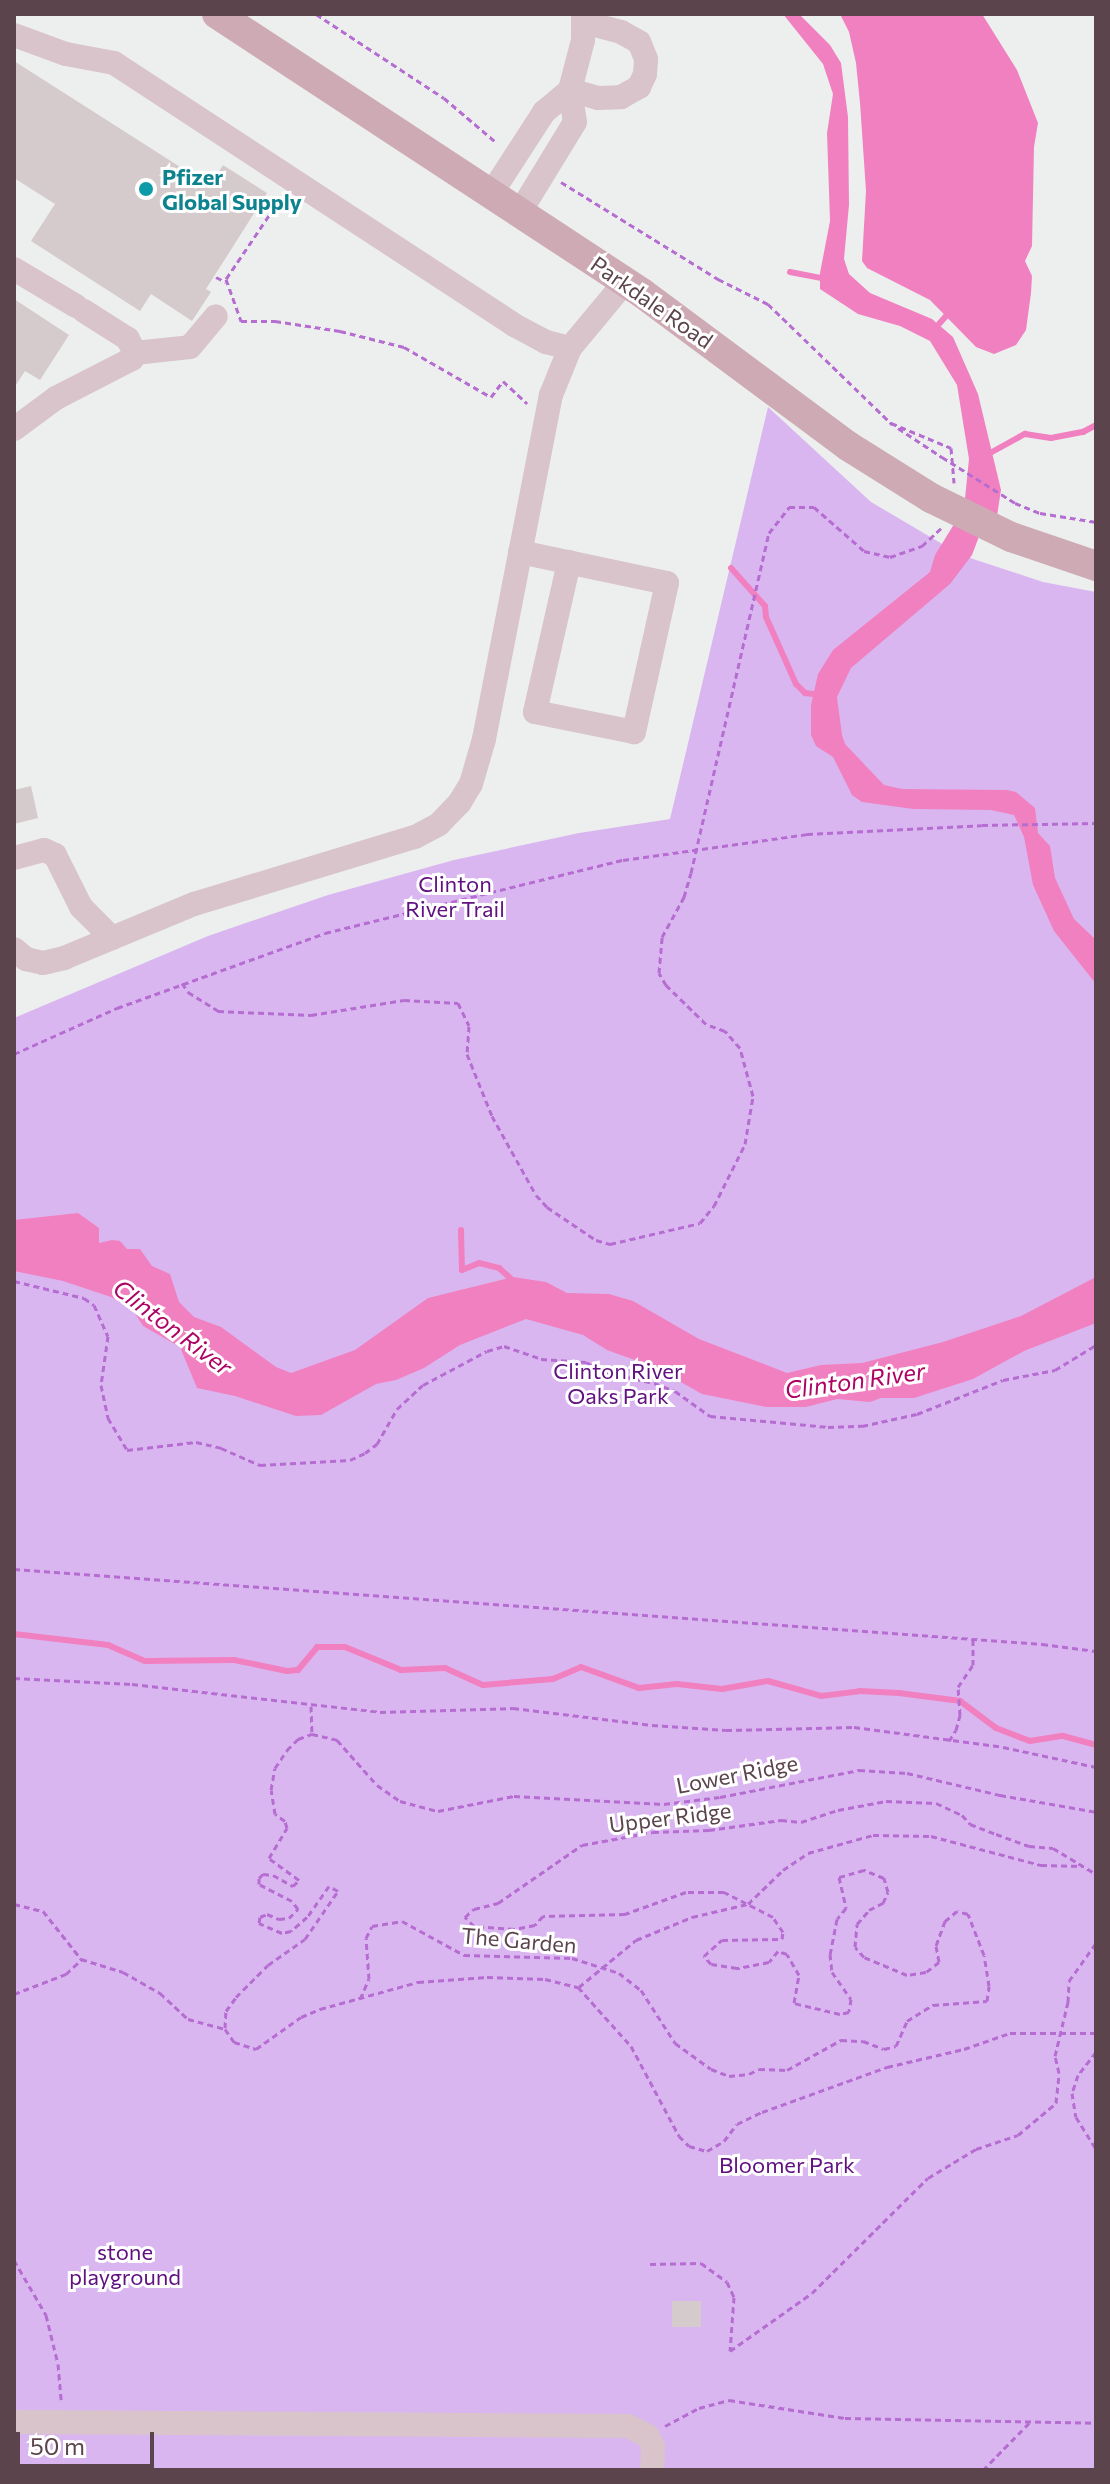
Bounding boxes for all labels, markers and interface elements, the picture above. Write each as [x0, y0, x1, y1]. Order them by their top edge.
place label: Pfizer Global Supply [162, 163, 302, 214]
marker: Pfizer Global Supply [137, 180, 155, 198]
street label: Parkdale Road [586, 250, 718, 354]
park label: Clinton River Trail [405, 870, 505, 922]
water label: Clinton River [108, 1273, 238, 1381]
water label: Clinton River [783, 1356, 927, 1404]
park label: Clinton River Oaks Park [553, 1357, 683, 1408]
street label: Lower Ridge [674, 1749, 800, 1799]
street label: Upper Ridge [607, 1796, 733, 1838]
street label: The Garden [460, 1922, 578, 1958]
park label: Bloomer Park [719, 2152, 855, 2178]
park label: stone playground [69, 2238, 181, 2290]
scale bar [20, 2416, 158, 2466]
text: 50 m [30, 2431, 85, 2460]

